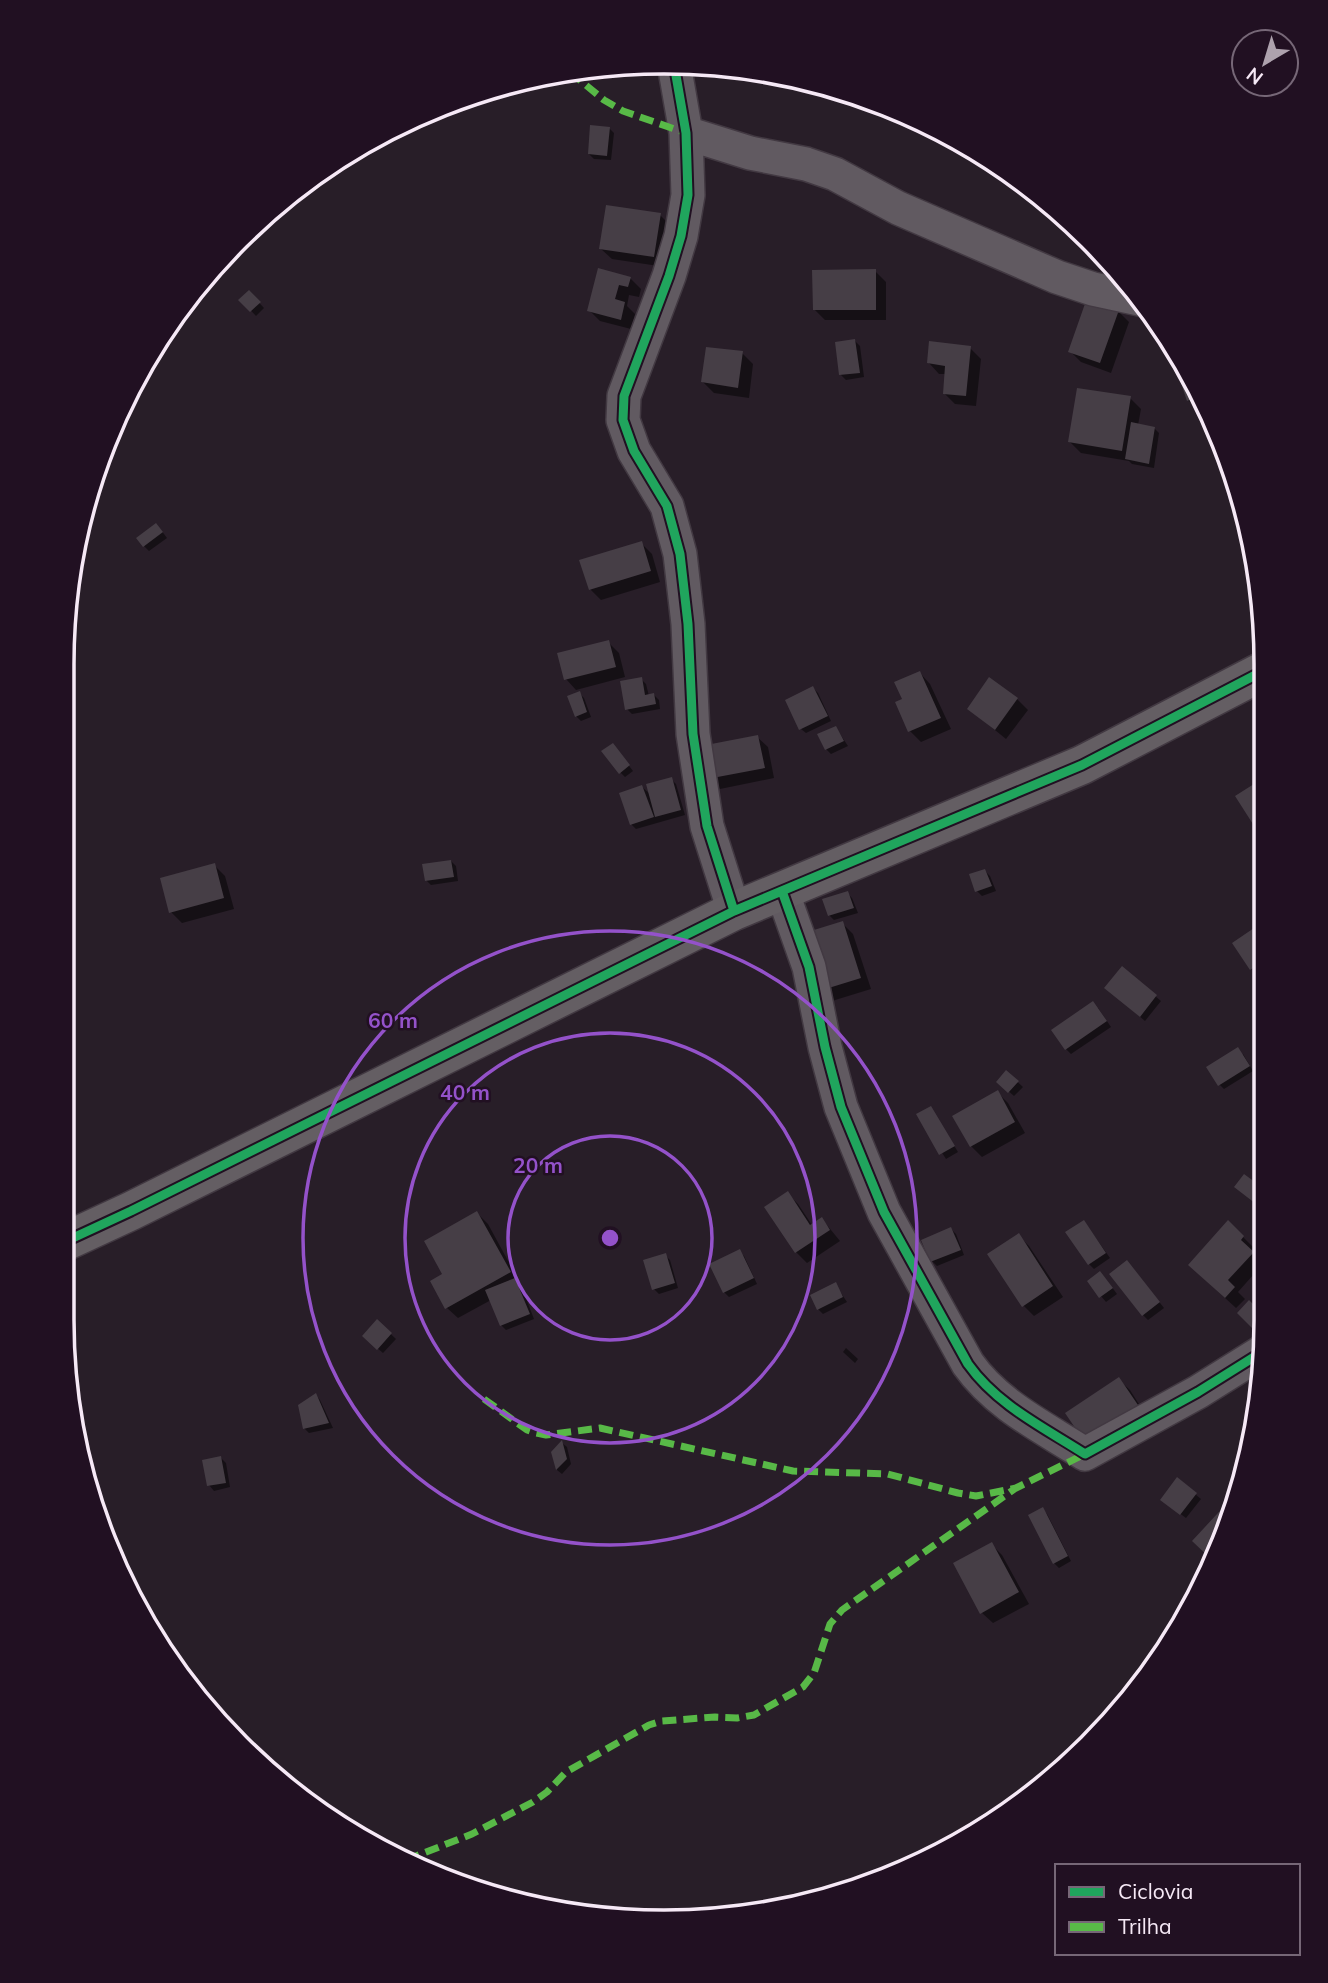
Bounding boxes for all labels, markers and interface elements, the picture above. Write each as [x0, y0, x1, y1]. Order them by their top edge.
north arrow [1230, 28, 1300, 98]
text: N [1241, 63, 1268, 90]
text: 60 m [368, 1007, 418, 1033]
text: 40 m [440, 1079, 490, 1105]
text: 20 m [513, 1152, 563, 1178]
centre of rings [598, 1226, 622, 1250]
legend [1055, 1864, 1300, 1955]
text: Ciclovia [1118, 1878, 1193, 1904]
text: Trilha [1118, 1913, 1172, 1939]

